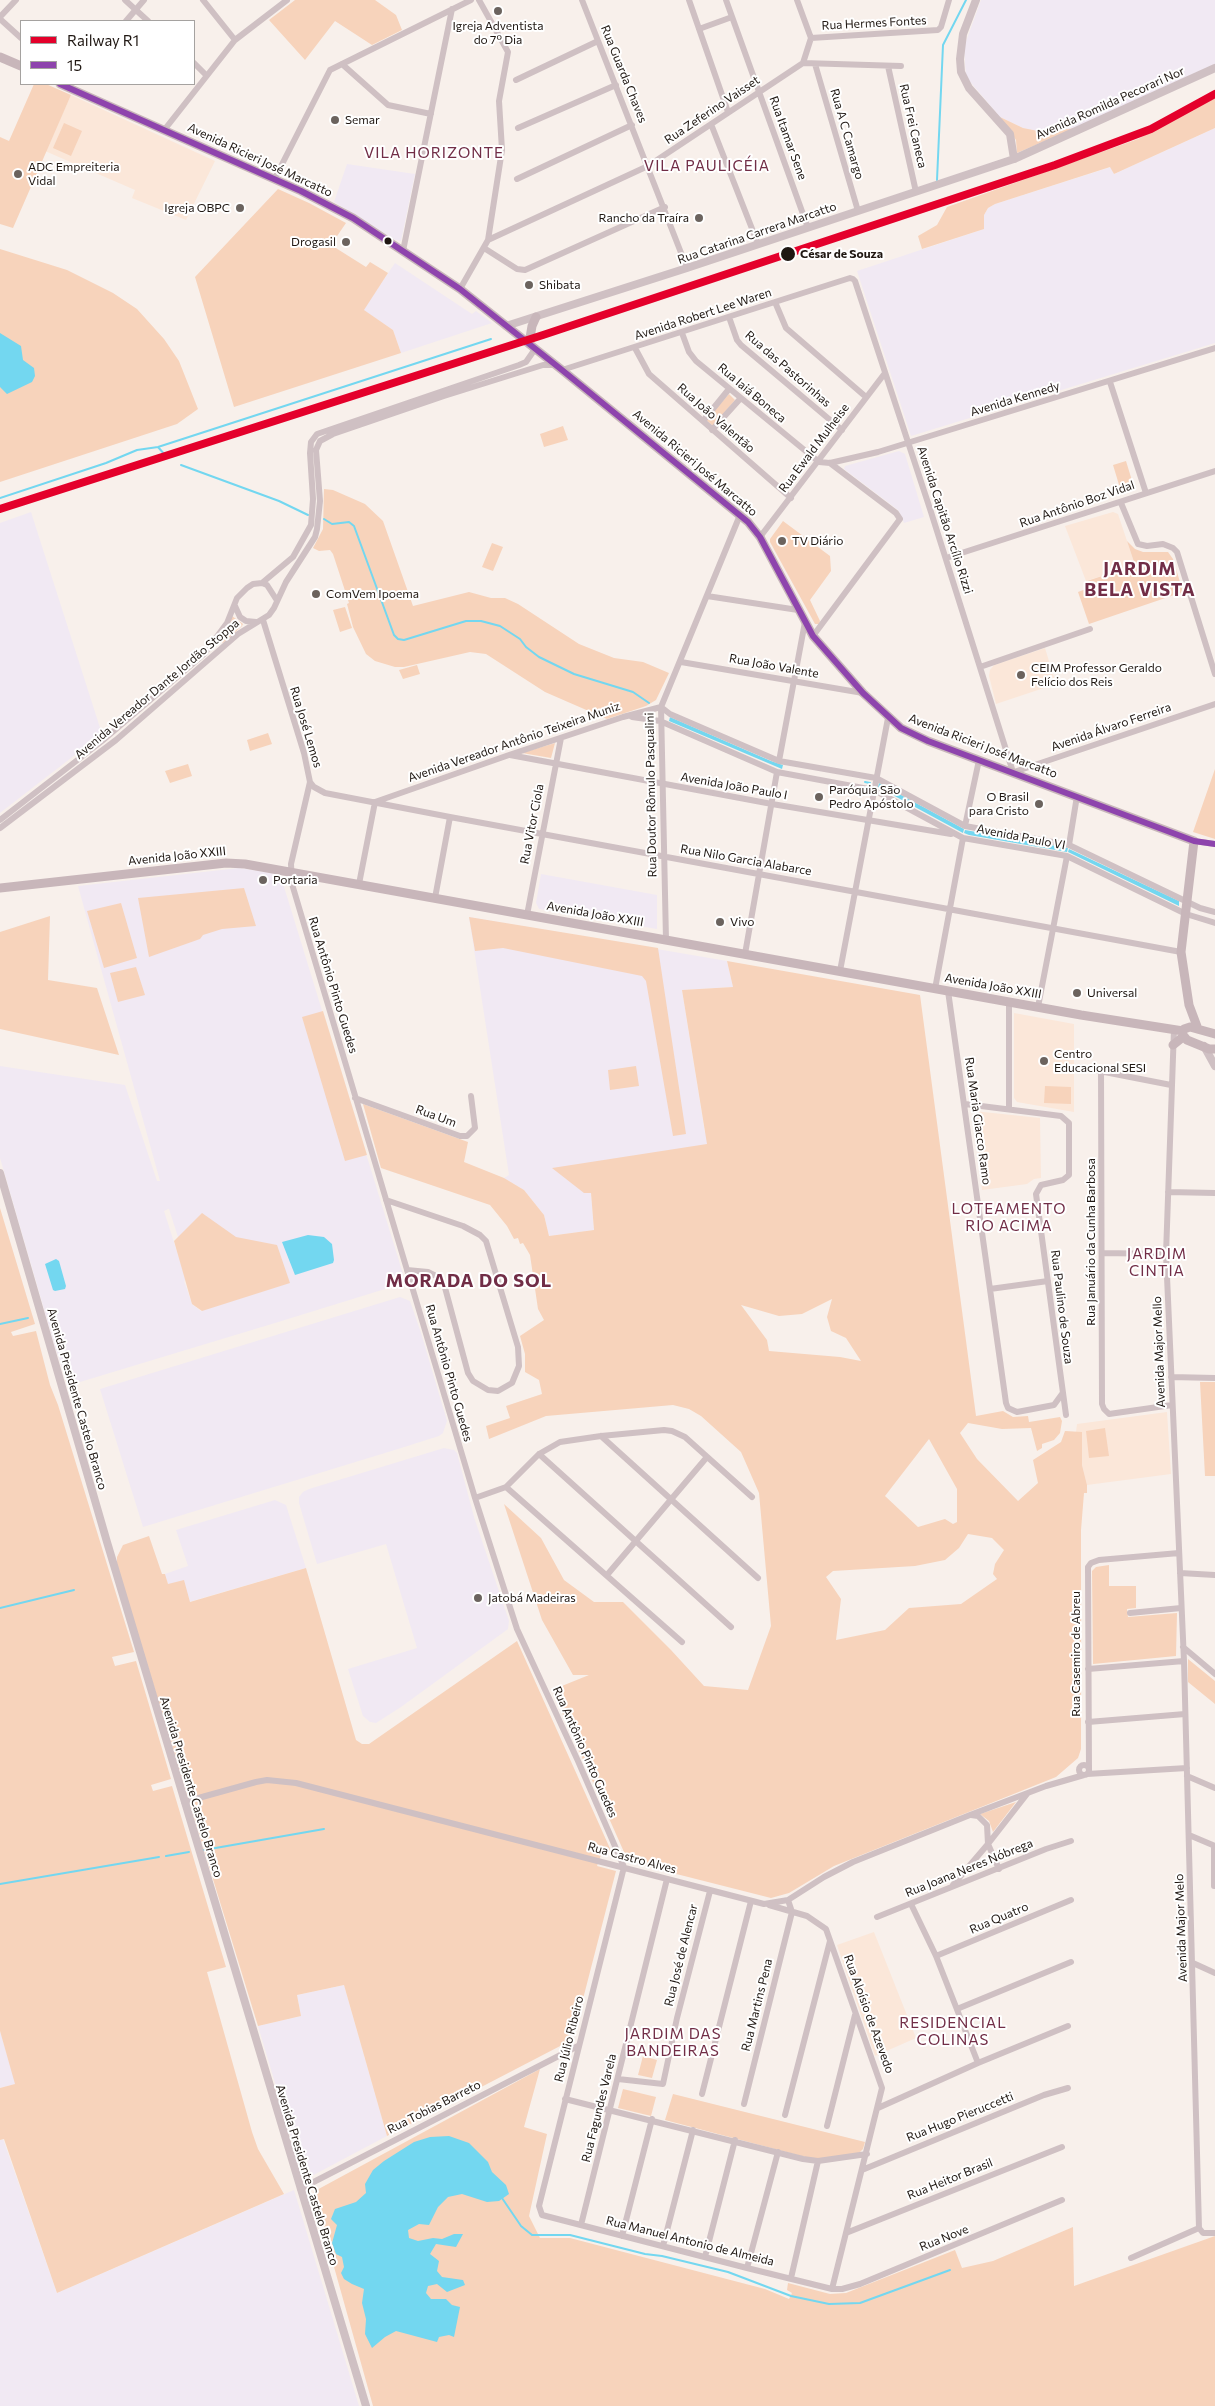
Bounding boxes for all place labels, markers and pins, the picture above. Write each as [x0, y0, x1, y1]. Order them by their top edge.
marker: Igreja Adventista do 7º Dia [492, 5, 504, 17]
place label: Igreja Adventista do 7º Dia [452, 19, 544, 47]
place label: Semar [345, 113, 380, 127]
marker: Semar [329, 114, 341, 126]
place label: ADC Empreiteria Vidal [28, 160, 120, 188]
marker: ADC Empreiteria Vidal [12, 168, 24, 180]
place label: Igreja OBPC [164, 201, 230, 215]
marker: Igreja OBPC [234, 202, 246, 214]
place label: Rancho da Traíra [598, 211, 689, 225]
marker: Rancho da Traíra [693, 212, 705, 224]
place label: Drogasil [291, 235, 336, 249]
marker: Drogasil [340, 236, 352, 248]
unlabelled marker [383, 236, 393, 246]
marker: César de Souza [779, 245, 797, 263]
place label: César de Souza [800, 247, 883, 261]
place label: Shibata [539, 278, 581, 292]
marker: Shibata [523, 279, 535, 291]
place label: TV Diário [792, 534, 843, 548]
marker: TV Diário [776, 535, 788, 547]
place label: ComVem Ipoema [326, 587, 419, 601]
marker: ComVem Ipoema [310, 588, 322, 600]
place label: CEIM Professor Geraldo Felício dos Reis [1031, 661, 1162, 689]
marker: CEIM Professor Geraldo Felício dos Reis [1015, 669, 1027, 681]
place label: Paróquia São Pedro Apóstolo [829, 783, 914, 811]
place label: O Brasil para Cristo [969, 790, 1029, 818]
marker: Paróquia São Pedro Apóstolo [813, 791, 825, 803]
marker: O Brasil para Cristo [1033, 798, 1045, 810]
place label: Portaria [273, 873, 318, 887]
marker: Portaria [257, 874, 269, 886]
place label: Vivo [730, 915, 754, 929]
marker: Vivo [714, 916, 726, 928]
place label: Universal [1087, 986, 1137, 1000]
marker: Universal [1071, 987, 1083, 999]
place label: Centro Educacional SESI [1054, 1047, 1146, 1075]
marker: Centro Educacional SESI [1038, 1055, 1050, 1067]
place label: Jatobá Madeiras [488, 1591, 576, 1605]
marker: Jatobá Madeiras [472, 1592, 484, 1604]

